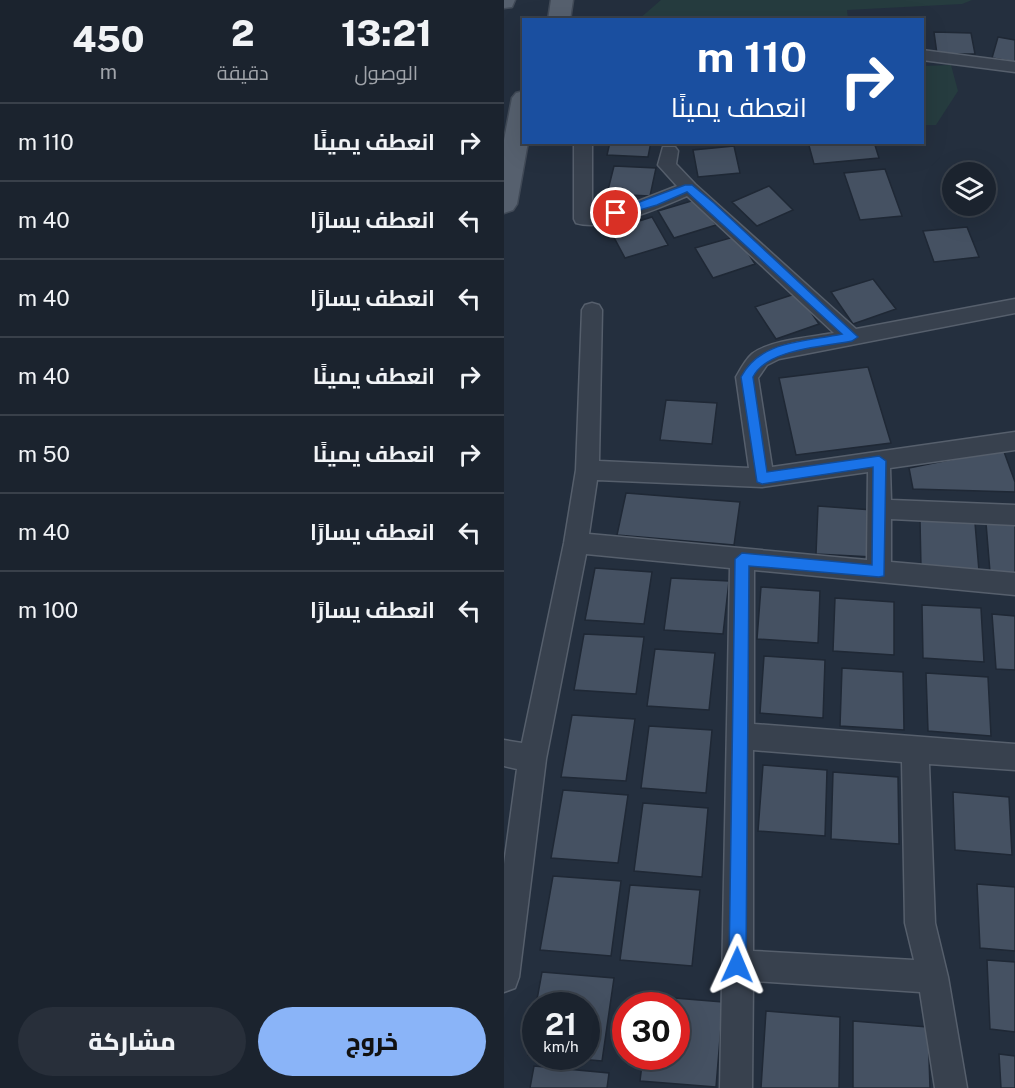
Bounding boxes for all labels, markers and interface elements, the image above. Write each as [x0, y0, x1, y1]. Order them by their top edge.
text: 2 [231, 12, 255, 54]
text: 13:21 [341, 12, 432, 54]
text: 450 [72, 18, 144, 60]
text: 110 m [697, 32, 807, 81]
icon: right [828, 42, 906, 120]
text: m [100, 60, 117, 84]
text: دقيقة [217, 61, 269, 85]
text: الوصول [355, 61, 418, 85]
text: انعطف يمينًا [671, 91, 807, 123]
icon: right [453, 126, 486, 159]
text: 110 m [18, 129, 74, 155]
text: انعطف يمينًا [313, 129, 435, 155]
map controls [942, 162, 996, 216]
button: layers [942, 162, 996, 216]
pin [590, 187, 641, 238]
icon: arrive [599, 196, 632, 229]
icon: left [453, 204, 486, 237]
text: 40 m [18, 207, 70, 233]
text: انعطف يسارًا [310, 207, 435, 233]
icon: left [453, 282, 486, 315]
text: 40 m [18, 285, 70, 311]
text: انعطف يسارًا [310, 285, 435, 311]
icon: right [453, 360, 486, 393]
text: 40 m [18, 363, 70, 389]
text: انعطف يمينًا [313, 363, 435, 389]
icon: right [453, 438, 486, 471]
text: 50 m [18, 441, 70, 467]
text: انعطف يمينًا [313, 441, 435, 467]
icon: left [453, 516, 486, 549]
text: 40 m [18, 519, 70, 545]
text: انعطف يسارًا [310, 519, 435, 545]
icon: left [453, 594, 486, 627]
text: 100 m [18, 597, 78, 623]
text: انعطف يسارًا [310, 597, 435, 623]
position arrow [705, 933, 769, 997]
speed limit sign: 30 [612, 992, 690, 1070]
text: 21 [545, 1006, 577, 1042]
button: مشاركة [18, 1007, 246, 1076]
button: خروج [258, 1007, 486, 1076]
text: km/h [543, 1038, 579, 1055]

